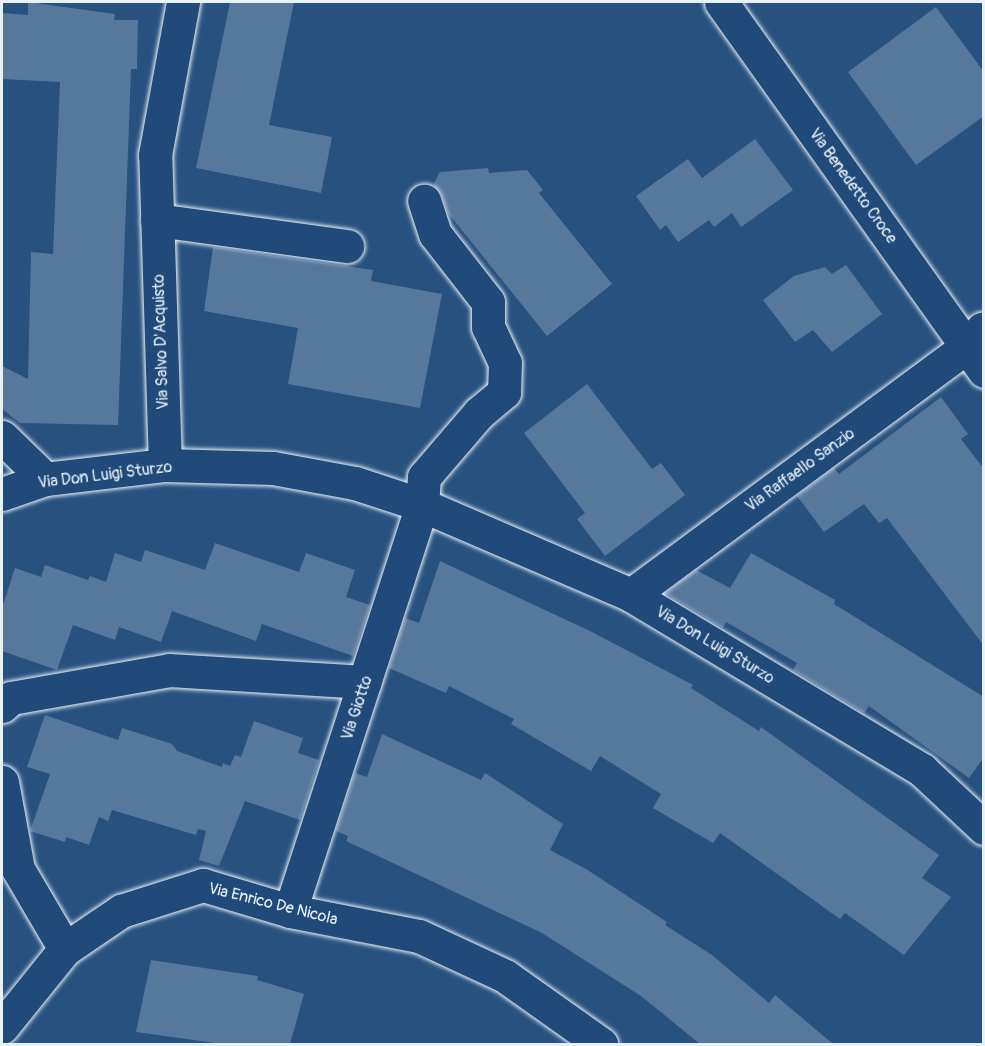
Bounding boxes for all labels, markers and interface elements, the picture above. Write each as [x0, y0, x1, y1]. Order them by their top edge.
street label: Via Benedetto Croce [805, 125, 901, 247]
street label: Via Salvo D'Acquisto [149, 274, 173, 410]
street label: Via Raffaello Sanzio [742, 424, 858, 516]
street label: Via Don Luigi Sturzo [37, 457, 173, 493]
street label: Via Don Luigi Sturzo [652, 602, 778, 688]
street label: Via Giotto [338, 673, 376, 743]
street label: Via Enrico De Nicola [206, 879, 340, 929]

